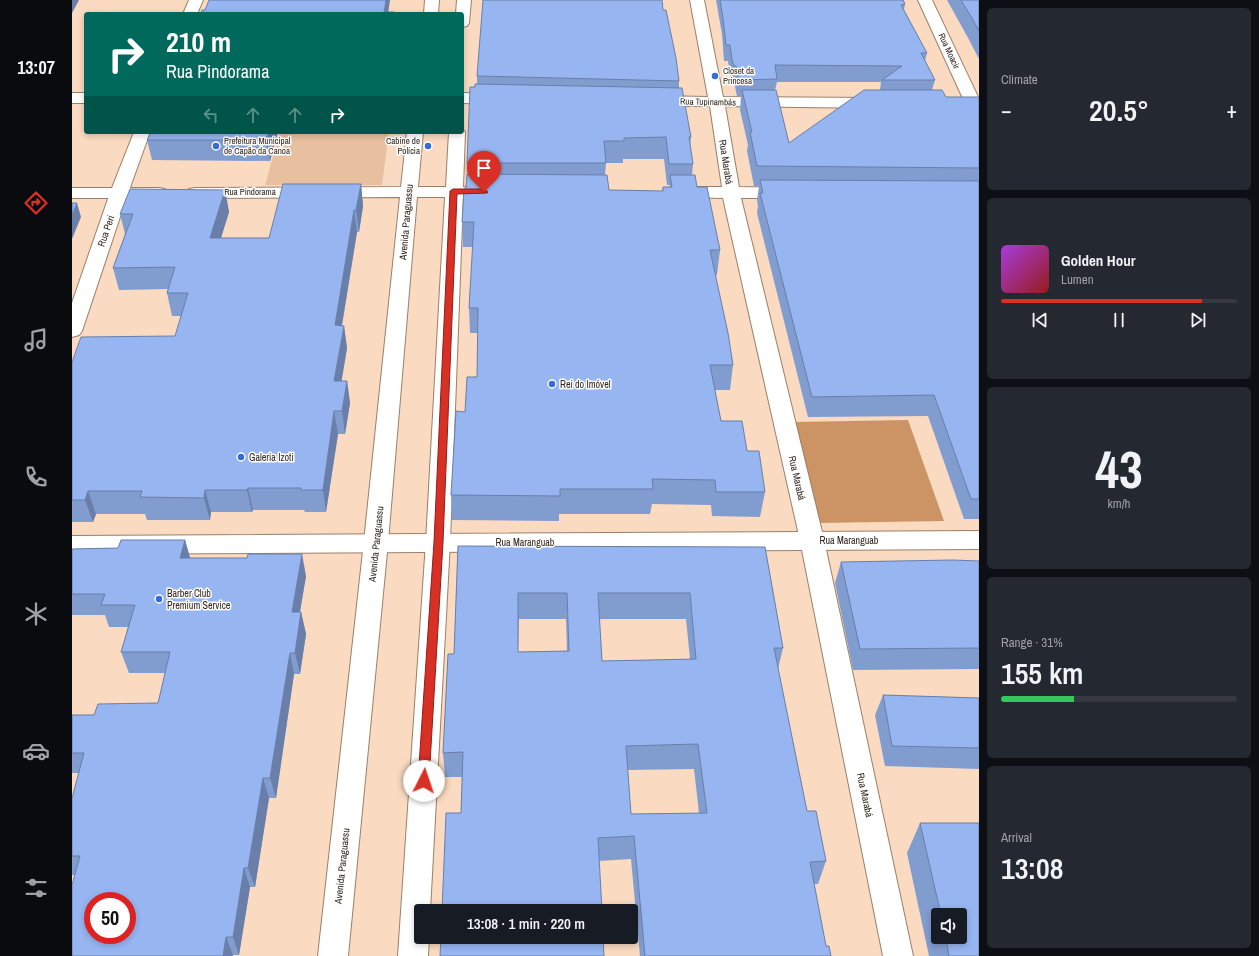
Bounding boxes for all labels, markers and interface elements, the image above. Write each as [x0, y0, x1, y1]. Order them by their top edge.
text: 210 m [166, 23, 231, 61]
icon: right [100, 28, 152, 80]
street label: Rua Moacir [935, 31, 963, 71]
text: 13:07 [17, 55, 55, 80]
text: Rua Pindorama [166, 59, 269, 84]
place label: Closet da Princesa [723, 65, 754, 87]
marker: Closet da Princesa [710, 71, 720, 81]
text: Climate [1001, 71, 1038, 88]
text: 20.5° [1089, 90, 1149, 130]
text: − [1001, 95, 1012, 125]
text: + [1226, 95, 1237, 125]
street label: Rua Tupinambás [680, 96, 736, 108]
icon: left [200, 104, 222, 126]
icon: ahead [242, 104, 264, 126]
icon: ahead [284, 104, 306, 126]
icon: right [326, 104, 348, 126]
place label: Prefeitura Municipal de Capão da Canoa [224, 135, 291, 157]
place label: Cabine de Polícia [386, 135, 420, 157]
street label: Rua Marabá [716, 139, 736, 186]
marker: Prefeitura Municipal de Capão da Canoa [211, 141, 221, 151]
marker: Cabine de Polícia [423, 141, 433, 151]
pin [467, 151, 501, 192]
icon: arrive [473, 157, 495, 179]
street label: Avenida Paraguassu [396, 184, 416, 261]
street label: Rua Pindorama [224, 186, 276, 198]
icon: directions [22, 189, 50, 217]
street label: Rua Peri [95, 214, 117, 248]
text: Golden Hour [1061, 250, 1136, 271]
text: Lumen [1061, 271, 1094, 288]
icon: previous [1029, 309, 1051, 331]
icon: pause [1108, 309, 1130, 331]
icon: next [1187, 309, 1209, 331]
icon: music [22, 326, 50, 354]
place label: Rei do Imóvel [560, 378, 611, 391]
marker: Rei do Imóvel [547, 379, 557, 389]
text: 43 [1095, 434, 1143, 504]
place label: Galeria Izoti [249, 451, 294, 464]
marker: Galeria Izoti [236, 452, 246, 462]
street label: Rua Marabá [786, 455, 809, 502]
icon: phone [22, 463, 50, 491]
text: km/h [1107, 495, 1131, 512]
street label: Avenida Paraguassu [365, 506, 386, 583]
street label: Rua Maranguab [820, 534, 879, 547]
street label: Rua Maranguab [496, 536, 555, 549]
place label: Barber Club Premium Service [167, 587, 231, 612]
marker: Barber Club Premium Service [154, 594, 164, 604]
icon: climate [22, 600, 50, 628]
text: Range · 31% [1001, 634, 1063, 651]
text: 155 km [1001, 653, 1083, 693]
icon: car [22, 737, 50, 765]
position arrow [403, 760, 445, 802]
street label: Rua Marabá [854, 772, 876, 819]
street label: Avenida Paraguassu [331, 828, 352, 905]
text: Arrival [1001, 829, 1032, 846]
text: 13:08 [1001, 848, 1063, 888]
icon: filters [22, 874, 50, 902]
speed limit sign: 50 [84, 892, 136, 944]
map controls [931, 908, 967, 944]
button: sound [931, 908, 967, 944]
text: 13:08 · 1 min · 220 m [467, 913, 585, 934]

